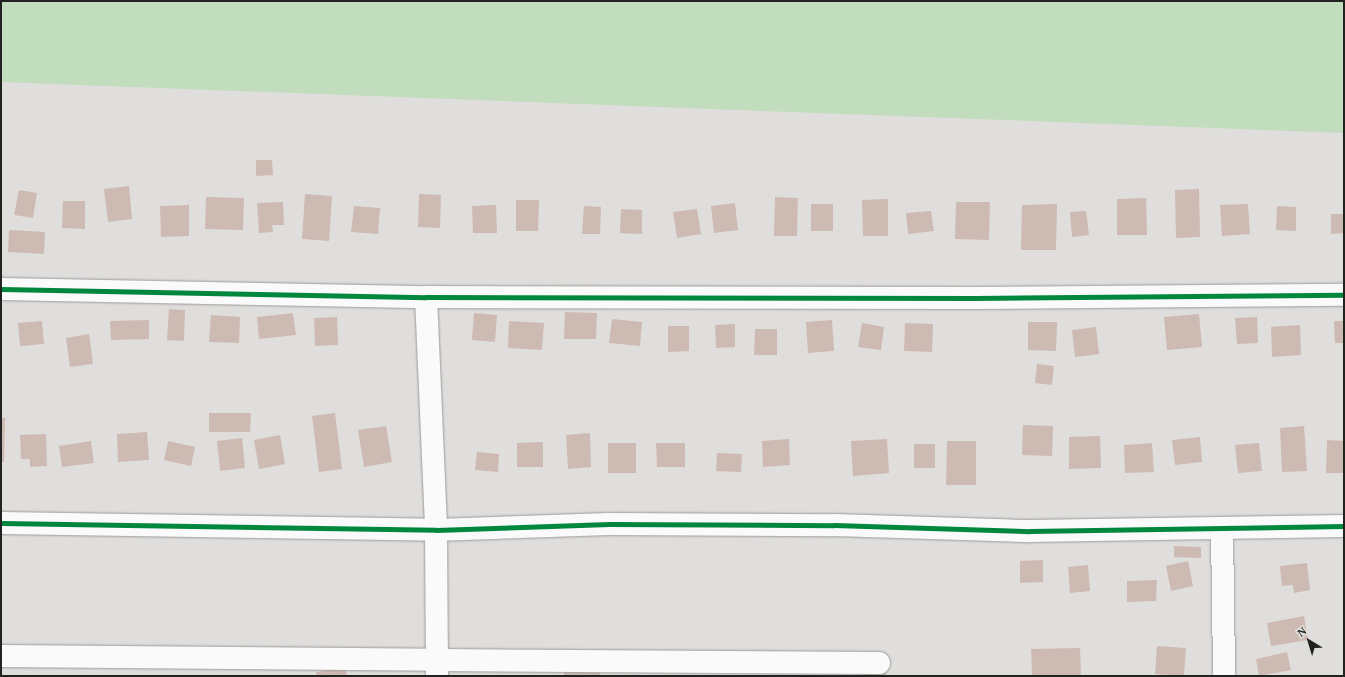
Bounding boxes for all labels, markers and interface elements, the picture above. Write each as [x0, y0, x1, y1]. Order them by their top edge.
north arrow [1289, 621, 1329, 661]
text: N [1295, 624, 1308, 639]

